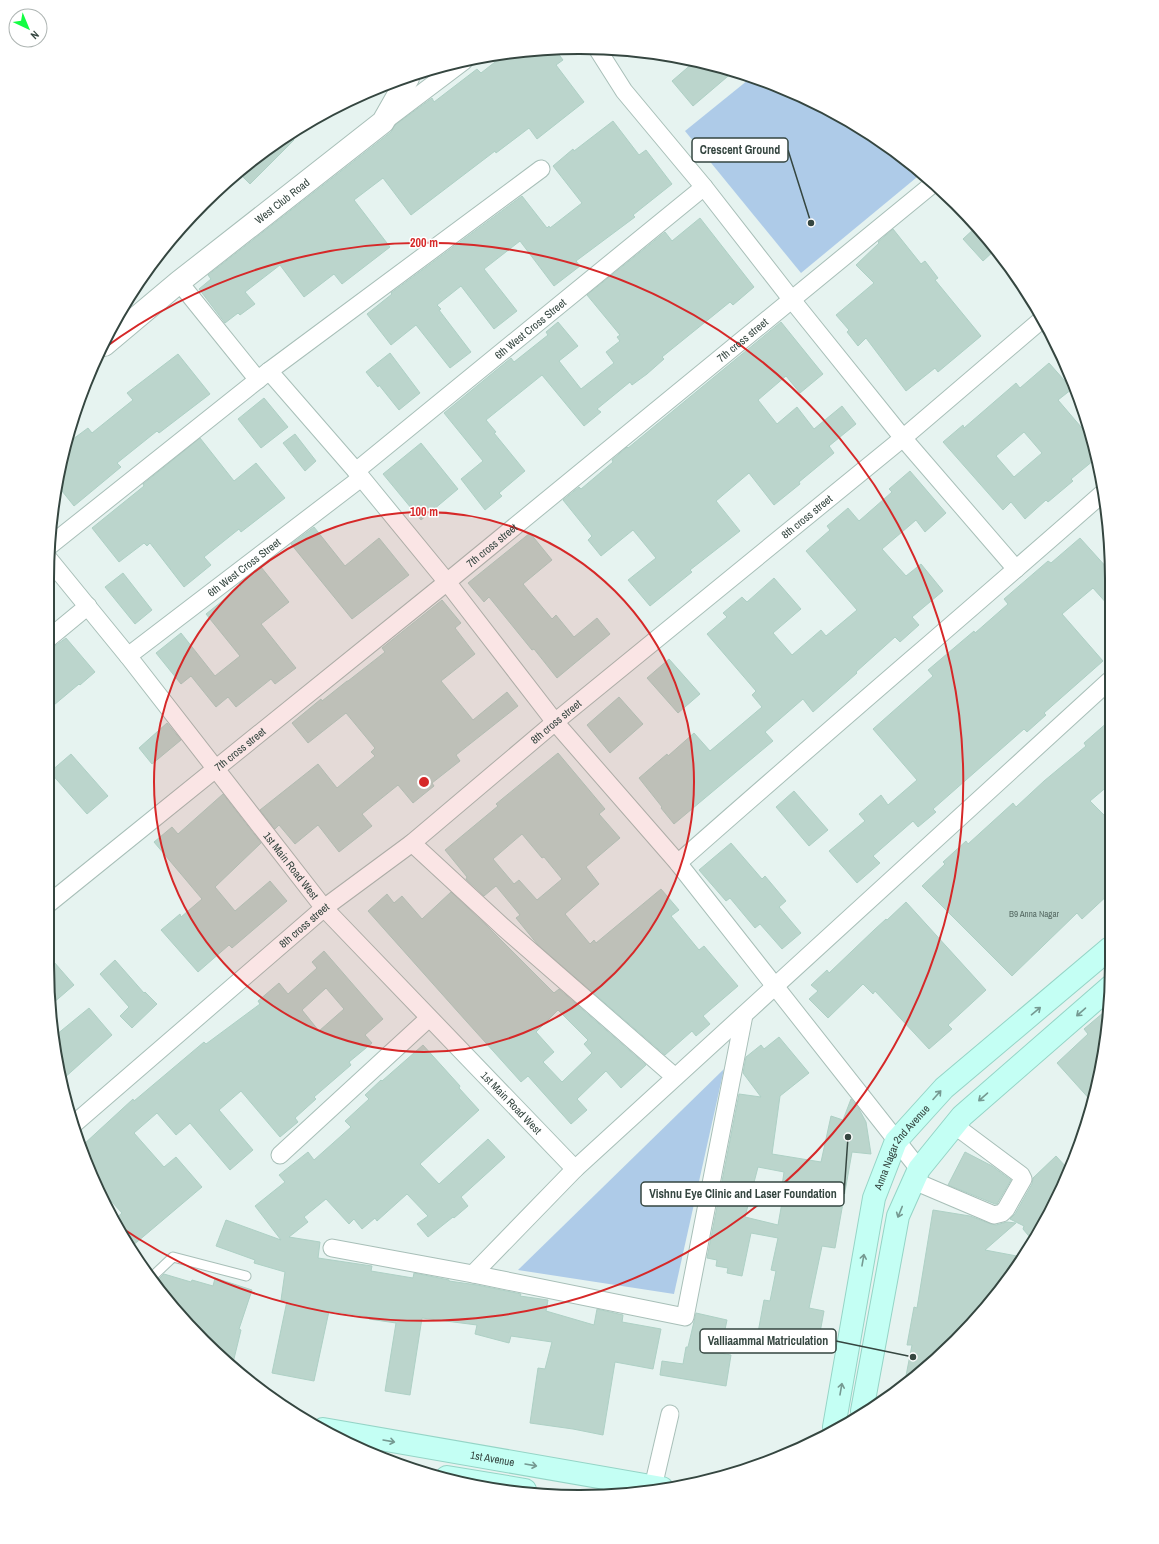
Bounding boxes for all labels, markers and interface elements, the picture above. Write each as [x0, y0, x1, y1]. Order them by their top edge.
north arrow [8, 8, 48, 48]
text: N [28, 28, 42, 42]
callout: Crescent Ground [692, 138, 788, 162]
text: Crescent Ground [700, 142, 780, 158]
street label: West Club Road [252, 175, 312, 227]
text: 200 m [410, 235, 438, 251]
street label: 6th West Cross Street [492, 295, 569, 362]
street label: 7th cross street [714, 315, 771, 365]
street label: 8th cross street [778, 491, 835, 542]
text: 100 m [410, 504, 438, 520]
street label: 7th cross street [463, 520, 520, 570]
street label: 6th West Cross Street [205, 535, 284, 600]
street label: 8th cross street [528, 696, 584, 747]
street label: 7th cross street [211, 724, 269, 774]
centre of rings [417, 775, 431, 789]
street label: 1st Main Road West [260, 829, 322, 903]
street label: 8th cross street [276, 899, 332, 951]
house number: B9 Anna Nagar [1009, 908, 1060, 920]
one-way arrow [1030, 1006, 1041, 1015]
one-way arrow [1076, 1007, 1087, 1016]
street label: 1st Main Road West [478, 1068, 545, 1137]
one-way arrow [933, 1090, 942, 1100]
one-way arrow [978, 1093, 989, 1102]
street label: Anna Nagar 2nd Avenue [870, 1102, 932, 1193]
callout: Vishnu Eye Clinic and Laser Foundation [641, 1182, 844, 1206]
text: Vishnu Eye Clinic and Laser Foundation [649, 1186, 837, 1202]
one-way arrow [895, 1206, 903, 1218]
one-way arrow [859, 1254, 867, 1267]
callout: Valliaammal Matriculation [700, 1329, 836, 1353]
text: Valliaammal Matriculation [708, 1333, 828, 1349]
one-way arrow [837, 1382, 845, 1395]
one-way arrow [382, 1437, 395, 1445]
street label: 1st Avenue [469, 1448, 516, 1469]
one-way arrow [524, 1461, 537, 1469]

